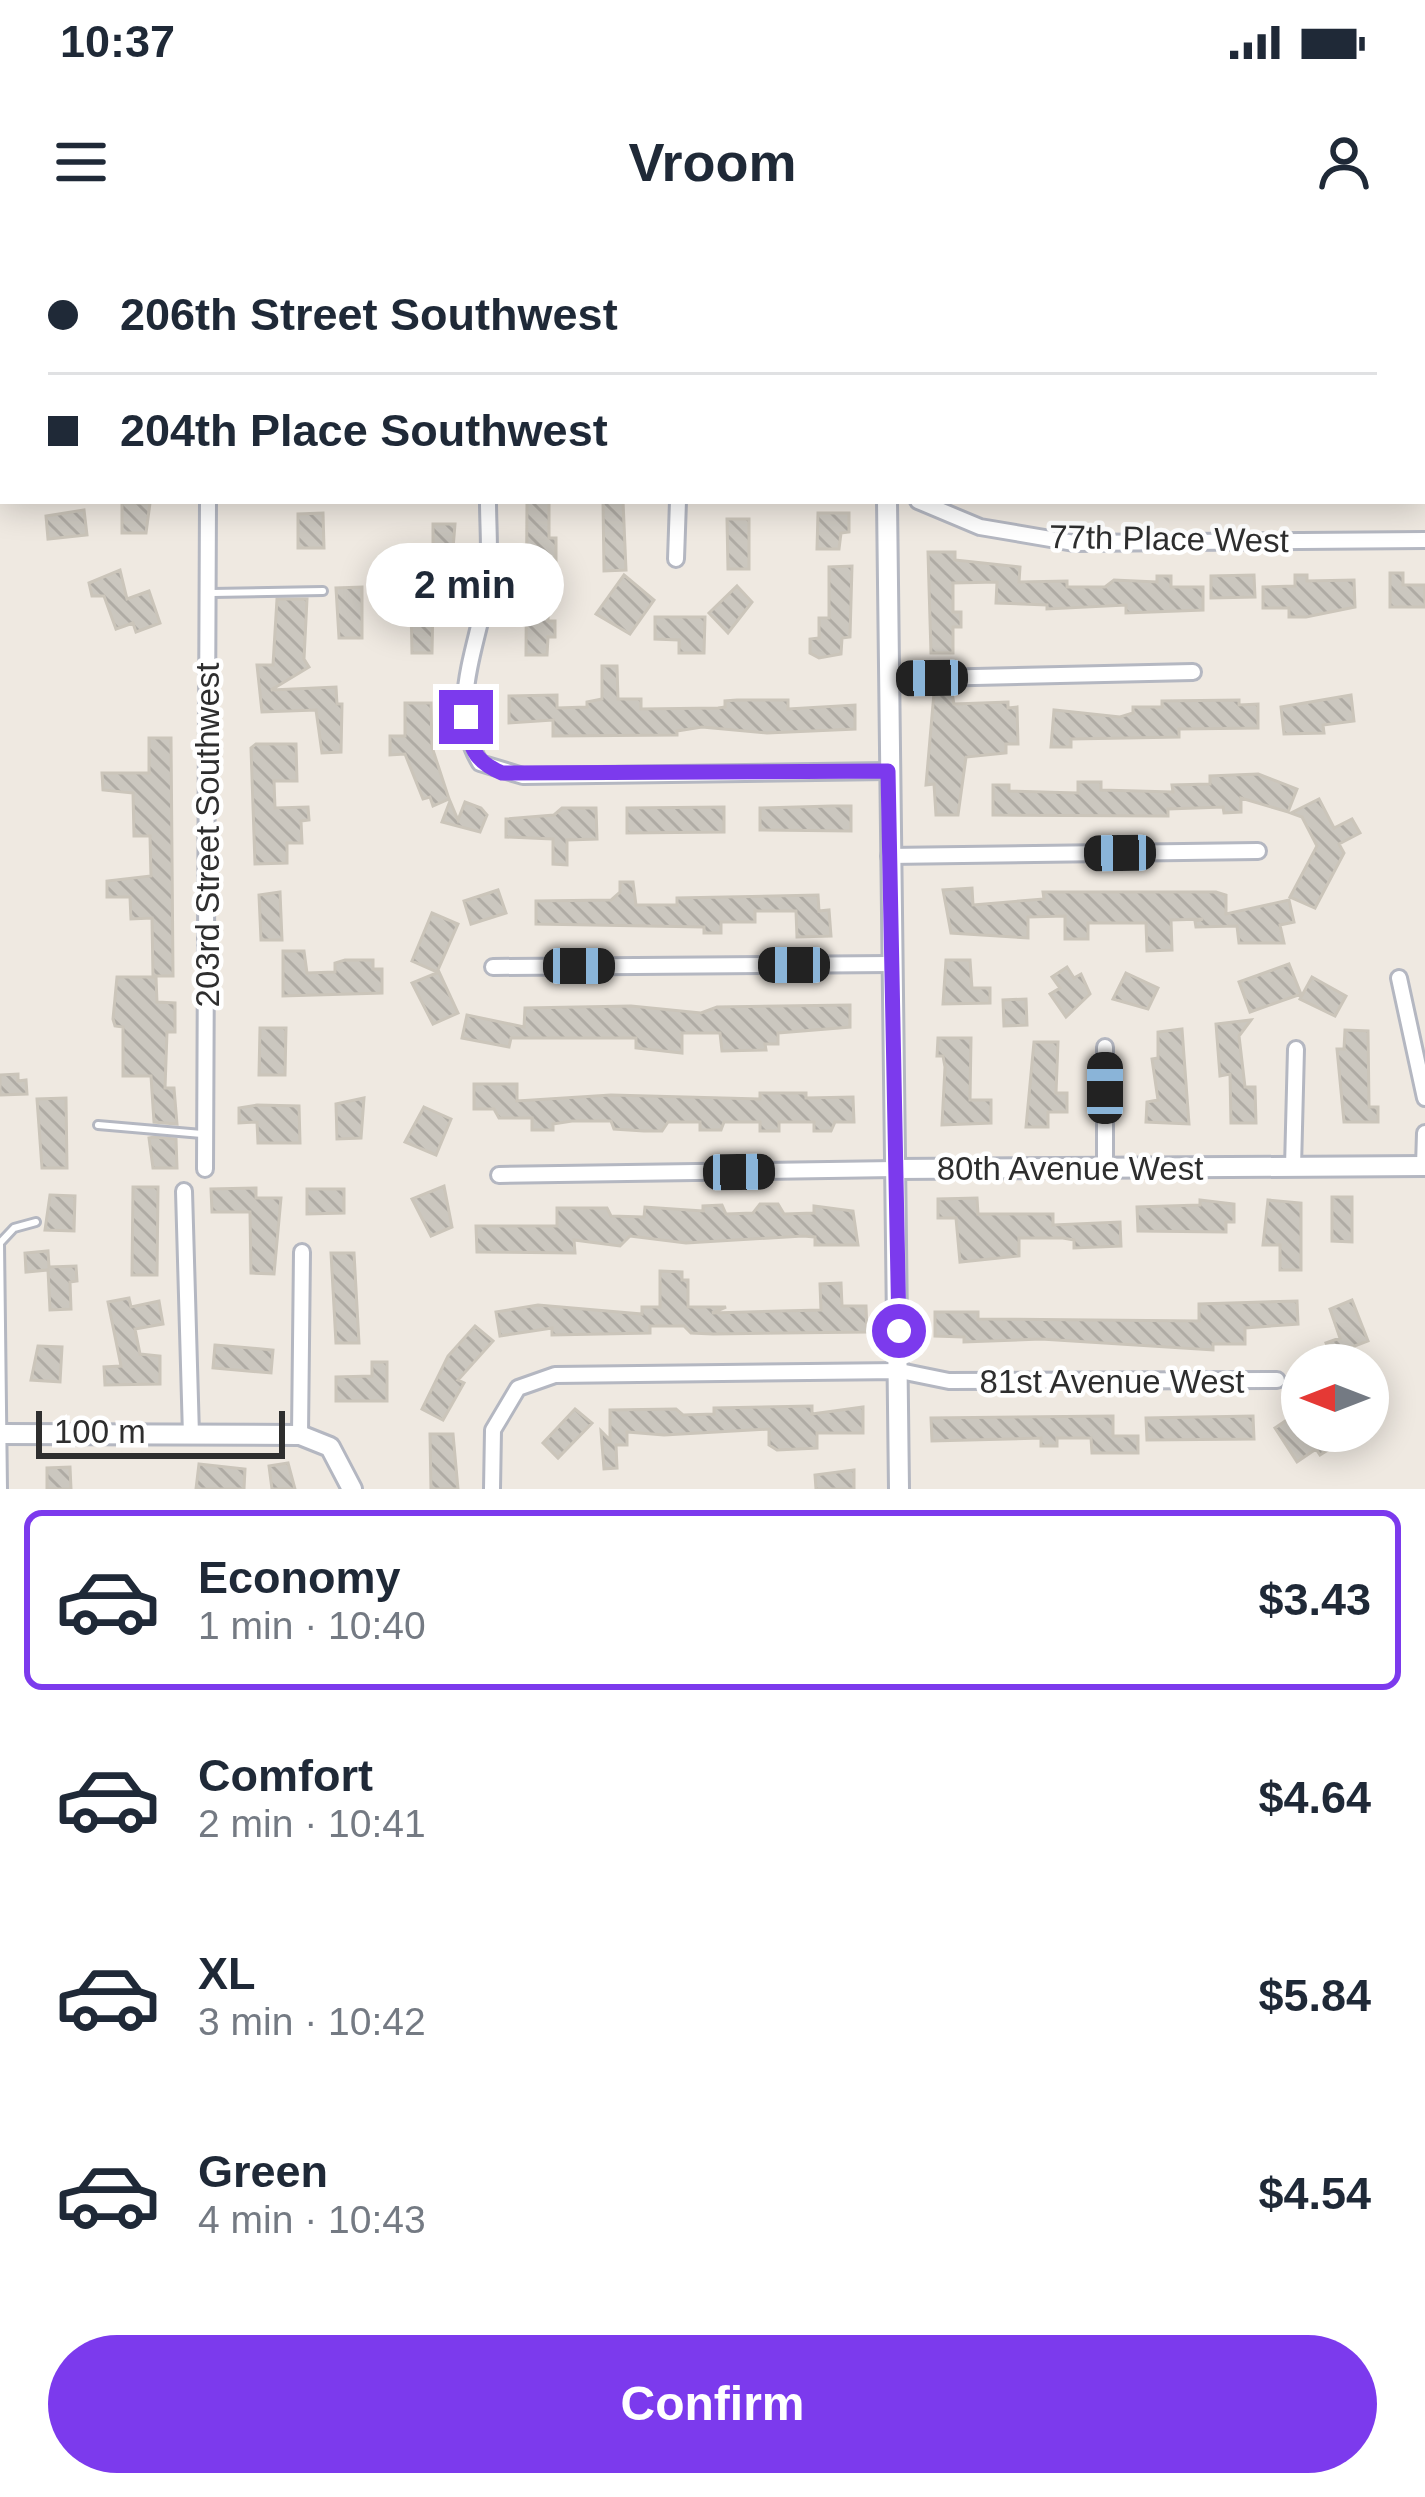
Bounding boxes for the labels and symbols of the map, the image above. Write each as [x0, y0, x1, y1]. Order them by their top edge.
street label: 77th Place West [1049, 518, 1289, 559]
callout: 2 min [367, 543, 565, 627]
car [896, 659, 968, 697]
street label: 203rd Street Southwest [189, 663, 226, 1007]
route end [439, 690, 493, 744]
car [1084, 834, 1156, 872]
car [758, 947, 830, 983]
car [543, 948, 615, 984]
car [1087, 1052, 1123, 1124]
street label: 80th Avenue West [937, 1150, 1203, 1187]
car [703, 1153, 775, 1191]
route start [872, 1304, 926, 1358]
north arrow [1281, 1344, 1389, 1452]
street label: 81st Avenue West [980, 1363, 1244, 1400]
scale bar [36, 1405, 285, 1458]

